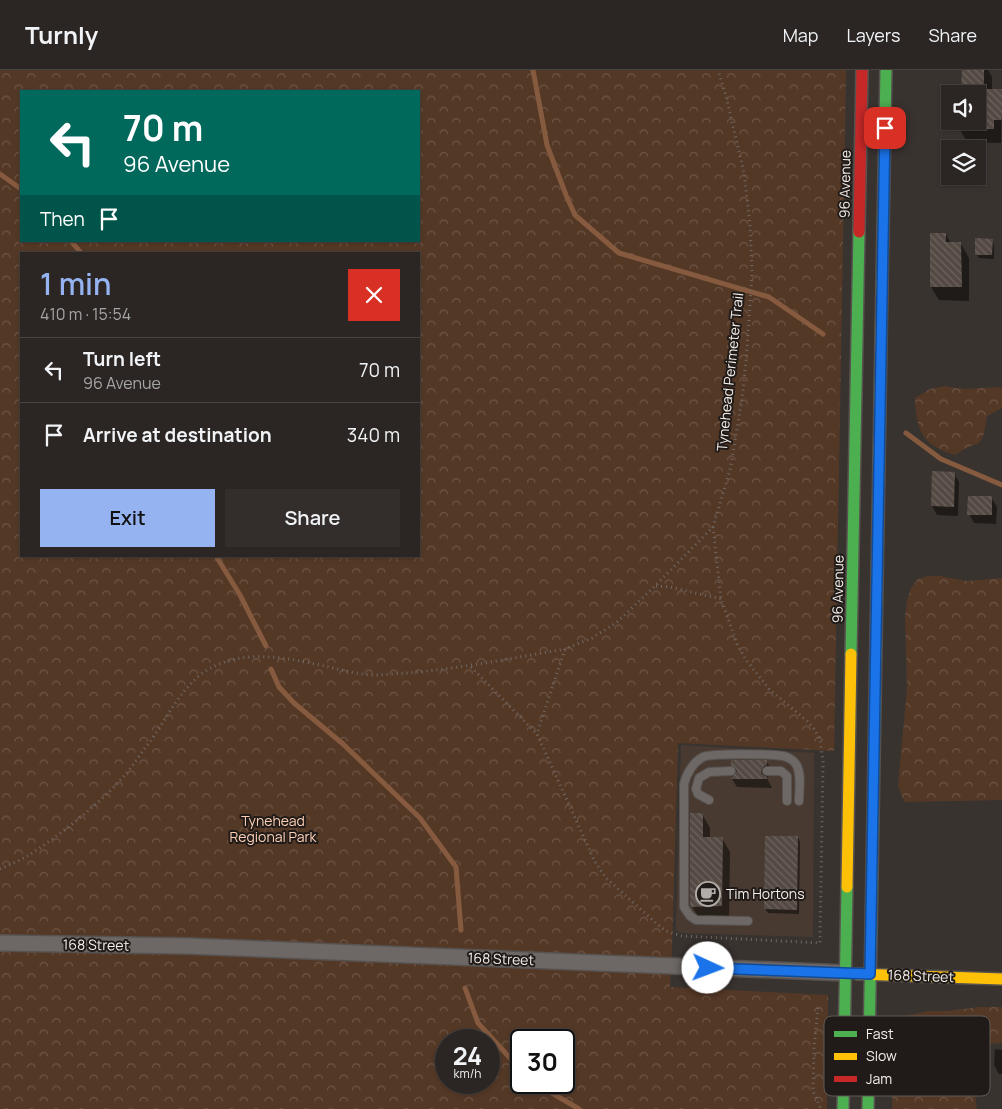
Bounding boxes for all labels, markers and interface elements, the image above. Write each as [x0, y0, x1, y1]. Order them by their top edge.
text: Turnly [25, 18, 98, 51]
text: Map [783, 23, 818, 47]
text: Layers [846, 23, 900, 47]
text: Share [928, 23, 977, 47]
map controls [941, 85, 986, 185]
button: sound [941, 85, 986, 130]
text: 70 m [123, 104, 203, 152]
pin [864, 107, 906, 149]
icon: left [40, 110, 105, 175]
icon: arrive [871, 114, 899, 142]
button: layers [941, 140, 986, 185]
text: 96 Avenue [123, 149, 230, 179]
street label: 96 Avenue [834, 150, 855, 218]
icon: arrive [95, 205, 123, 233]
text: Then [40, 206, 85, 232]
text: 1 min [40, 263, 112, 304]
button: close [348, 269, 400, 321]
street label: Tynehead Perimeter Trail [712, 292, 747, 452]
text: 410 m · 15:54 [40, 303, 131, 325]
text: Turn left [83, 346, 161, 372]
icon: left [40, 356, 68, 384]
text: 70 m [359, 357, 400, 383]
text: 96 Avenue [83, 372, 161, 394]
icon: arrive [40, 421, 68, 449]
text: Arrive at destination [83, 422, 272, 448]
text: 340 m [347, 422, 400, 448]
button: Exit [40, 489, 215, 547]
button: Share [225, 489, 400, 547]
street label: 96 Avenue [827, 555, 848, 623]
park label: Tynehead Regional Park [230, 811, 318, 846]
cafe icon: Tim Hortons [695, 881, 721, 907]
place label: Tim Hortons [726, 884, 804, 903]
street label: 168 Street [63, 934, 130, 955]
position arrow [681, 941, 733, 993]
street label: 168 Street [468, 948, 535, 969]
street label: 168 Street [888, 965, 955, 986]
legend [824, 1016, 990, 1096]
text: Fast [866, 1024, 894, 1043]
speed limit sign: 30 [510, 1029, 575, 1094]
text: 24 [453, 1038, 482, 1073]
text: Slow [866, 1046, 897, 1065]
text: km/h [454, 1065, 481, 1082]
text: Jam [866, 1069, 892, 1088]

